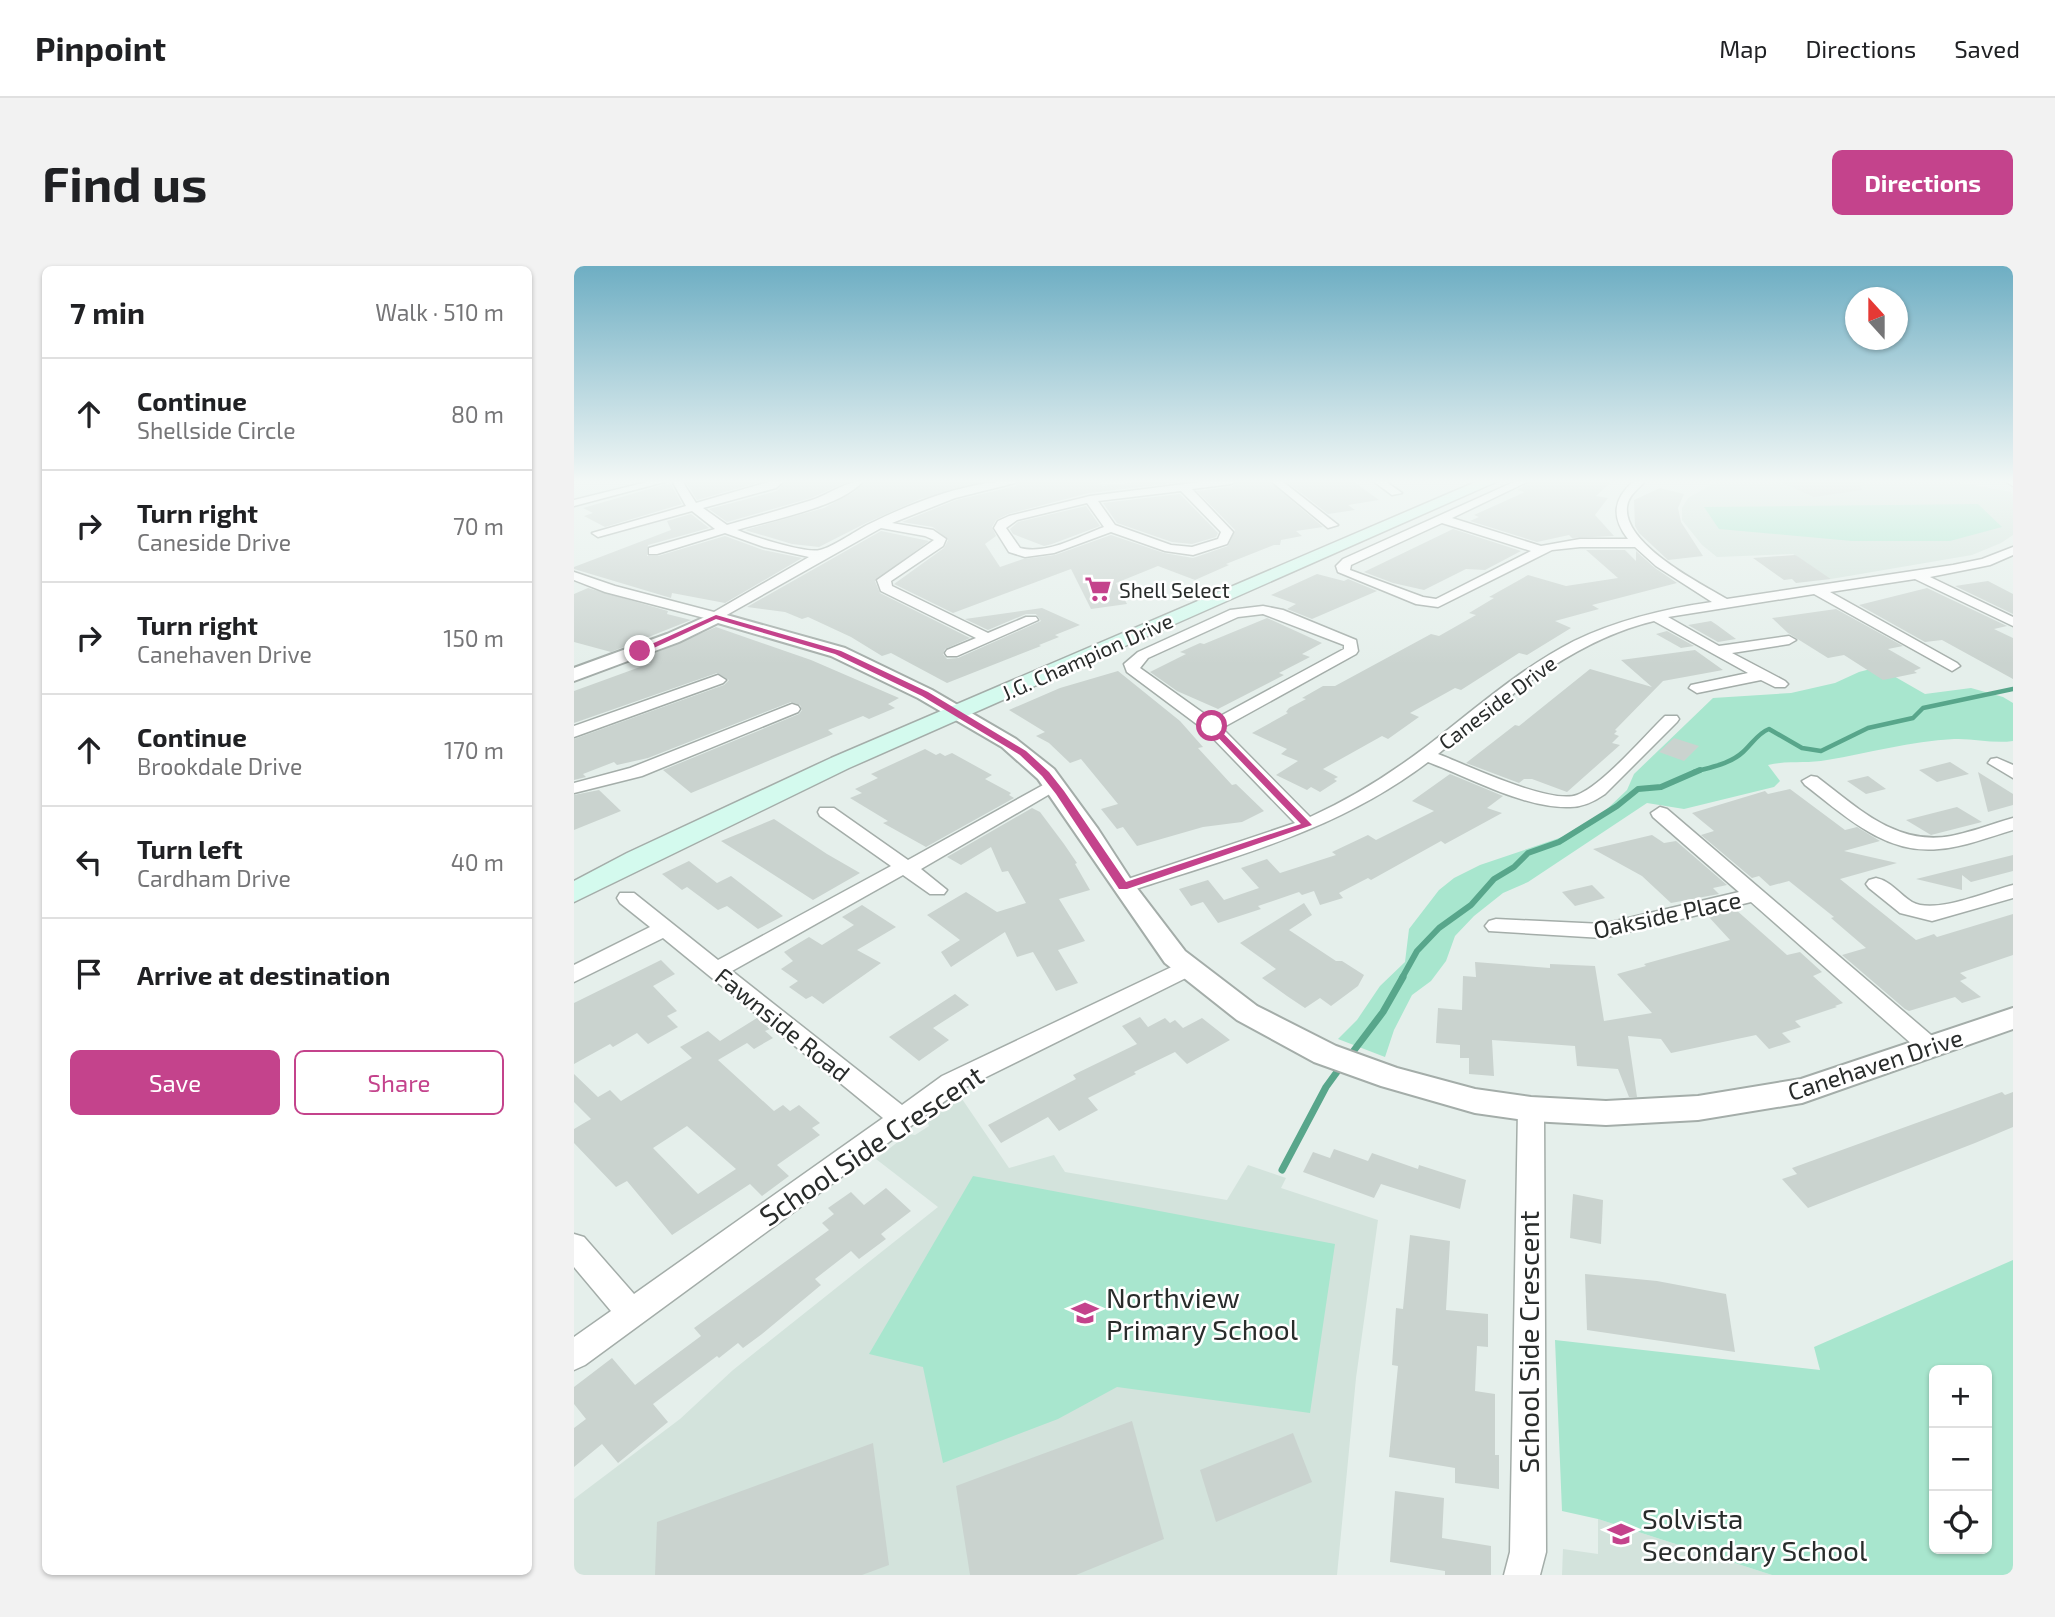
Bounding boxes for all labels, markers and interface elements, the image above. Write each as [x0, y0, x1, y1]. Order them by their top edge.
text: Pinpoint [35, 28, 166, 68]
text: Map [1719, 34, 1767, 63]
text: Directions [1805, 34, 1916, 63]
text: Saved [1954, 34, 2020, 63]
button: Directions [1832, 150, 2013, 215]
text: Find us [42, 153, 207, 212]
north arrow [1845, 287, 1908, 350]
text: 7 min [70, 294, 145, 330]
text: Walk · 510 m [375, 298, 504, 326]
text: Continue [137, 385, 247, 416]
icon: ahead [70, 395, 108, 433]
text: 80 m [451, 400, 504, 428]
text: Shellside Circle [137, 416, 296, 444]
text: Turn right [137, 497, 258, 528]
icon: right [70, 507, 108, 545]
text: 70 m [453, 512, 504, 540]
text: Caneside Drive [137, 528, 291, 556]
supermarket icon: Shell Select [1083, 574, 1113, 604]
place label: Shell Select [1119, 577, 1230, 602]
street label: J.G. Champion Drive [998, 607, 1176, 705]
text: Turn right [137, 609, 258, 640]
icon: right [70, 619, 108, 657]
text: 150 m [443, 624, 504, 652]
route end [624, 635, 655, 666]
text: Canehaven Drive [137, 640, 312, 668]
street label: Caneside Drive [1433, 650, 1561, 754]
route start [1196, 710, 1227, 741]
text: Continue [137, 721, 247, 752]
icon: ahead [70, 731, 108, 769]
text: 170 m [444, 736, 504, 764]
text: Brookdale Drive [137, 752, 302, 780]
text: Turn left [137, 833, 243, 864]
icon: left [70, 843, 108, 881]
text: 40 m [451, 848, 504, 876]
text: Cardham Drive [137, 864, 291, 892]
street label: Oakside Place [1590, 884, 1744, 944]
icon: arrive [70, 955, 108, 993]
text: Arrive at destination [137, 959, 390, 990]
street label: Fawnside Road [710, 961, 856, 1087]
street label: Canehaven Drive [1784, 1022, 1966, 1106]
button: Save [70, 1050, 280, 1115]
button: Share [294, 1050, 504, 1115]
street label: School Side Crescent [753, 1057, 989, 1233]
street label: School Side Crescent [1511, 1211, 1545, 1473]
place label: Northview Primary School [1106, 1280, 1299, 1346]
school or university icon: Northview Primary School [1070, 1298, 1100, 1328]
map controls [1929, 1365, 1992, 1554]
button: + [1929, 1365, 1992, 1428]
button: − [1929, 1428, 1992, 1491]
button: locate [1929, 1491, 1992, 1554]
place label: Solvista Secondary School [1642, 1501, 1868, 1567]
school or university icon: Solvista Secondary School [1606, 1519, 1636, 1549]

